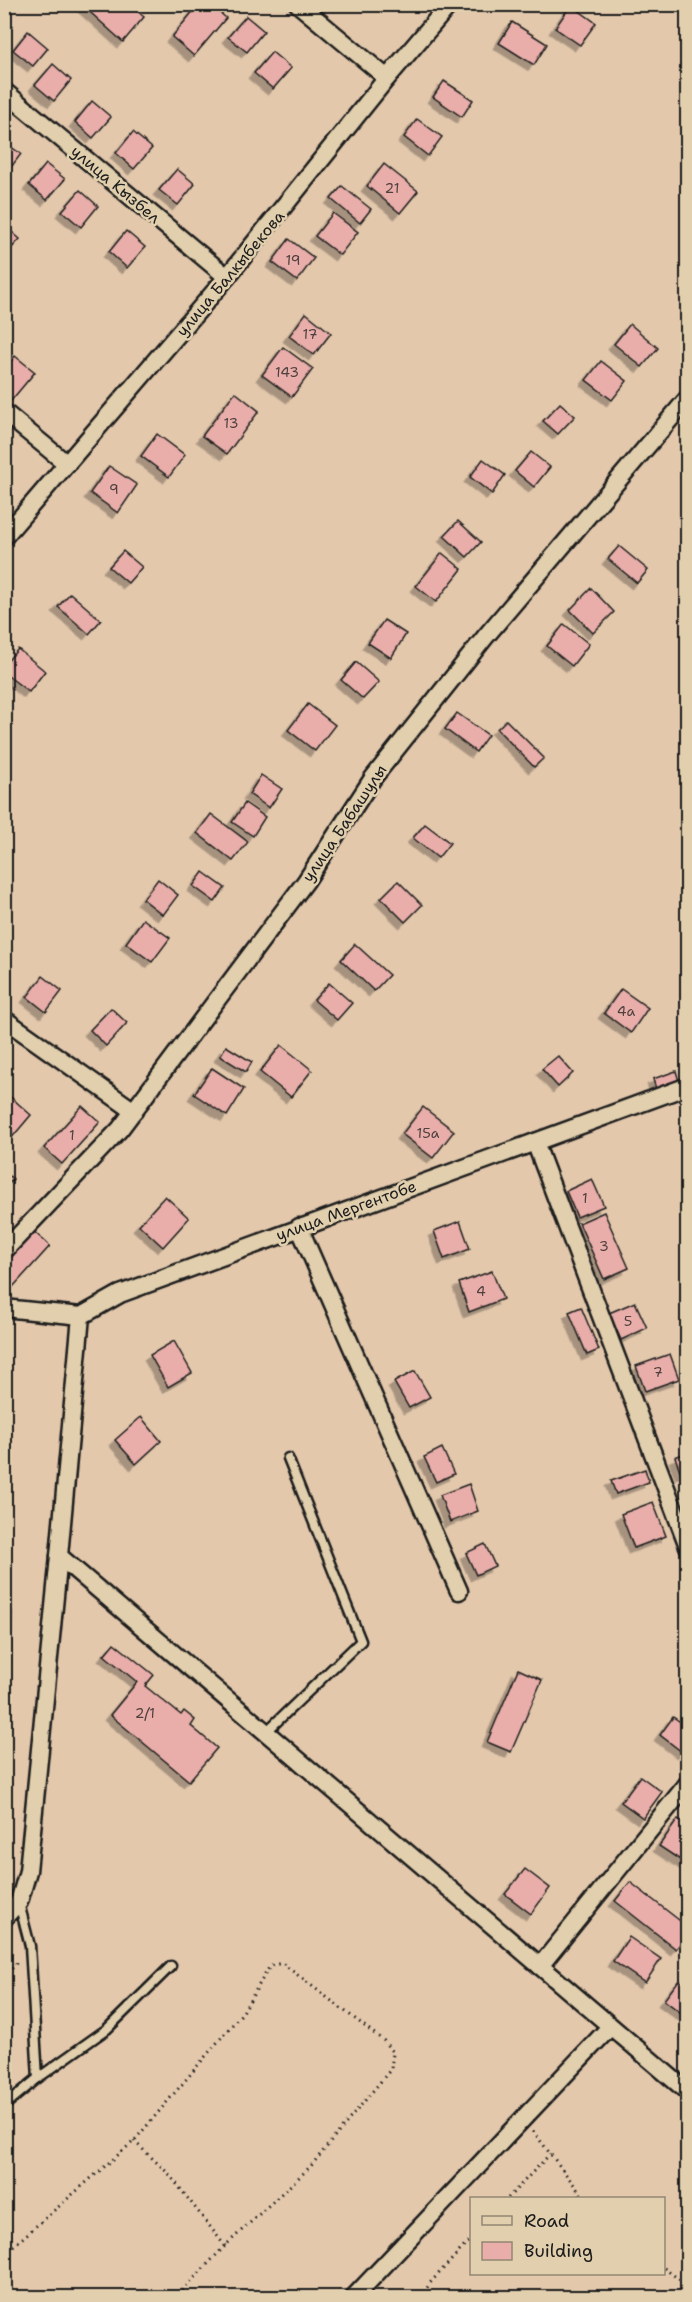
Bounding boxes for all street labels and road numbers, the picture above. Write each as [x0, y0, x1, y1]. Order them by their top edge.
street label: улица Кызбел [67, 141, 165, 228]
street label: улица Балкыбекова [171, 206, 289, 341]
street label: улица Бабашулы [297, 761, 391, 886]
street label: улица Мергентобе [273, 1175, 419, 1246]

